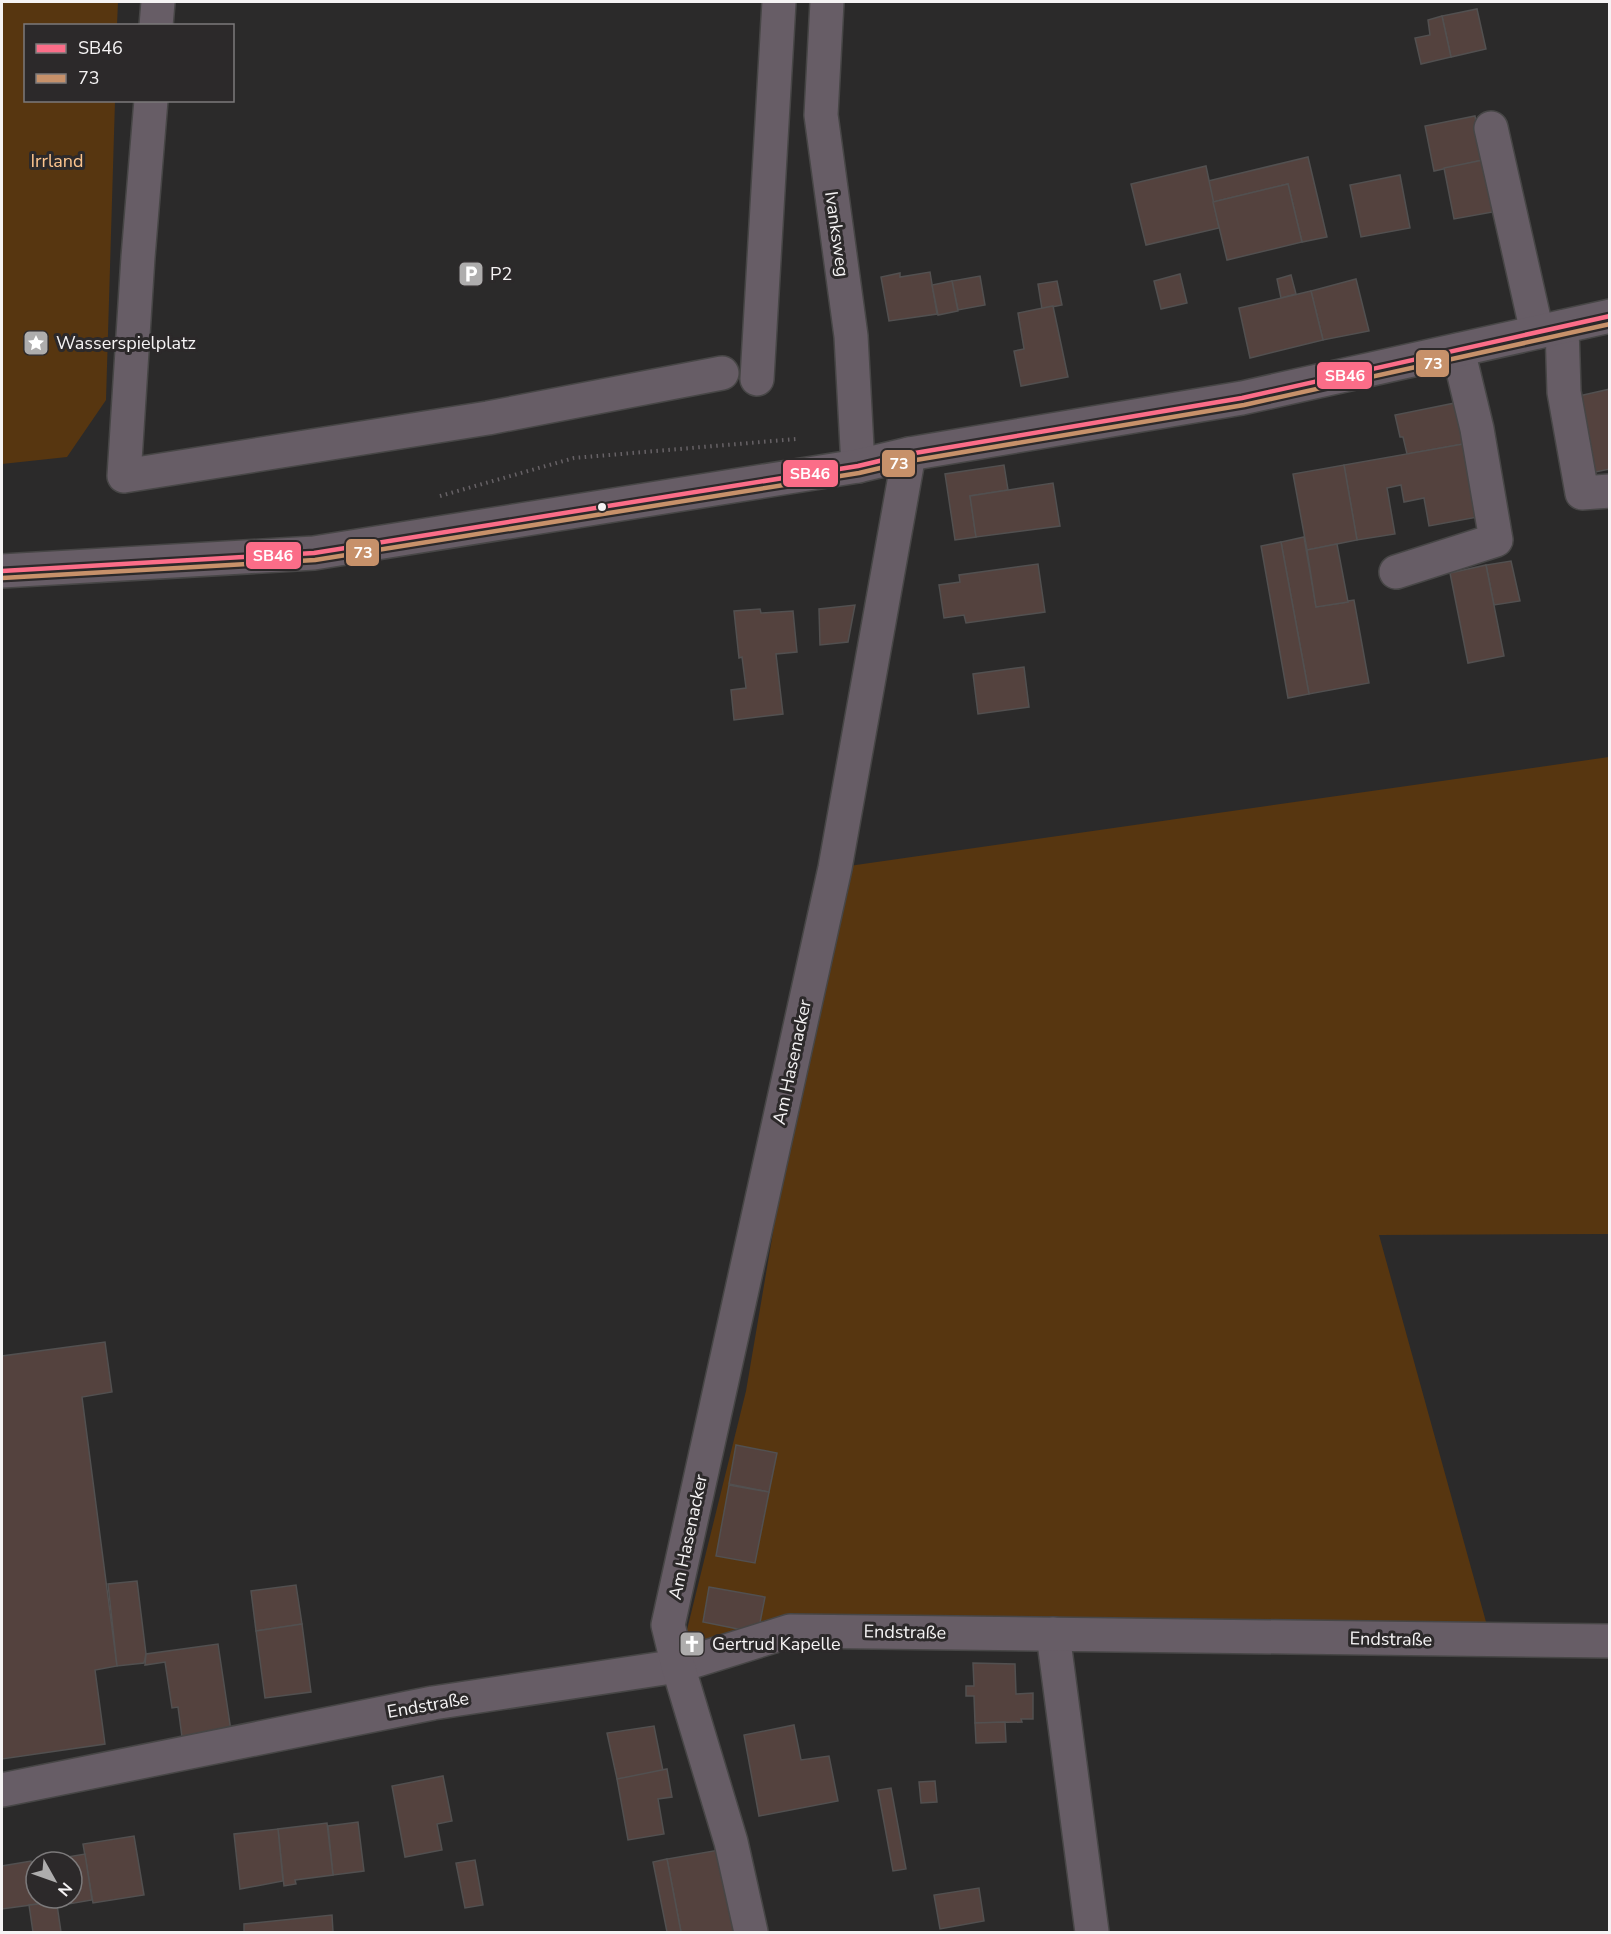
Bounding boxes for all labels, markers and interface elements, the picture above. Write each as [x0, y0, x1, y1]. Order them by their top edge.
legend [24, 24, 234, 102]
text: SB46 [78, 36, 123, 60]
text: 73 [78, 66, 100, 90]
park label: Irrland [30, 149, 84, 173]
street label: Ivanksweg [819, 190, 855, 278]
parking icon: P2 [456, 259, 486, 289]
place label: P2 [490, 262, 512, 286]
place icon: Wasserspielplatz [21, 328, 51, 358]
place label: Wasserspielplatz [56, 331, 196, 355]
line badge: 73 [1415, 349, 1450, 378]
text: 73 [1423, 353, 1443, 375]
line badge: SB46 [1316, 361, 1373, 390]
text: SB46 [1325, 365, 1365, 387]
line badge: 73 [881, 449, 916, 478]
text: 73 [889, 453, 909, 475]
line badge: SB46 [782, 459, 839, 488]
text: SB46 [790, 463, 830, 485]
unlabelled marker [596, 501, 608, 513]
line badge: 73 [345, 538, 380, 567]
line badge: SB46 [245, 541, 302, 570]
text: 73 [353, 542, 373, 564]
text: SB46 [253, 545, 293, 567]
street label: Am Hasenacker [767, 997, 817, 1127]
street label: Am Hasenacker [663, 1472, 713, 1602]
street label: Endstraße [863, 1619, 947, 1645]
street label: Endstraße [1349, 1626, 1433, 1652]
church icon: Gertrud Kapelle [677, 1629, 707, 1659]
place label: Gertrud Kapelle [712, 1632, 841, 1656]
street label: Endstraße [385, 1686, 471, 1724]
north arrow [24, 1850, 84, 1910]
text: N [52, 1877, 77, 1901]

